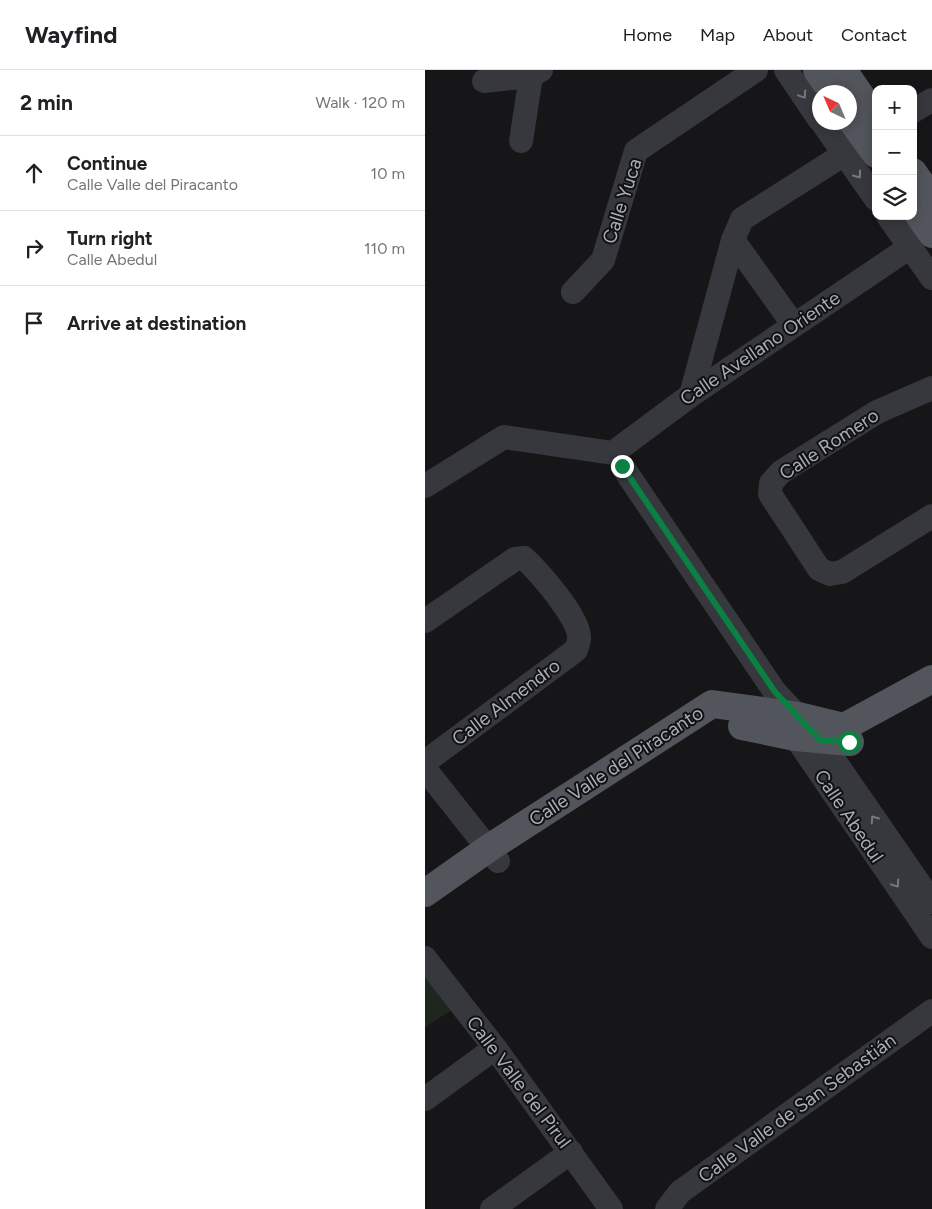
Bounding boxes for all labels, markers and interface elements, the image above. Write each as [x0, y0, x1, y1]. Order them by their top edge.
text: Wayfind [25, 20, 118, 49]
text: Home [623, 24, 672, 46]
text: Map [700, 24, 735, 46]
text: About [763, 24, 813, 46]
text: Contact [841, 24, 907, 46]
north arrow [812, 85, 857, 130]
map controls [872, 85, 917, 220]
button: + [872, 85, 917, 130]
one-way arrow [797, 89, 806, 98]
text: 2 min [20, 90, 73, 115]
text: Walk · 120 m [316, 93, 405, 112]
button: − [872, 130, 917, 175]
text: Continue [67, 152, 147, 175]
street label: Calle Yuca [597, 155, 647, 247]
icon: ahead [20, 159, 48, 187]
text: 10 m [371, 164, 405, 183]
one-way arrow [852, 170, 862, 179]
text: Calle Valle del Piracanto [67, 175, 238, 194]
button: layers [872, 175, 917, 220]
text: Turn right [67, 227, 153, 250]
icon: right [20, 234, 48, 262]
text: 110 m [364, 239, 405, 258]
text: Calle Abedul [67, 250, 157, 269]
street label: Calle Avellano Oriente [676, 286, 844, 410]
icon: arrive [20, 309, 48, 337]
text: Arrive at destination [67, 312, 246, 335]
street label: Calle Romero [775, 403, 883, 485]
route end [611, 455, 634, 478]
street label: Calle Almendro [447, 654, 565, 750]
street label: Calle Valle del Piracanto [525, 701, 707, 831]
route start [838, 731, 861, 754]
street label: Calle Abedul [810, 765, 888, 867]
one-way arrow [871, 815, 880, 824]
one-way arrow [890, 879, 899, 888]
street label: Calle Valle del Pirul [462, 1011, 576, 1153]
street label: Calle Valle de San Sebastián [694, 1029, 900, 1187]

